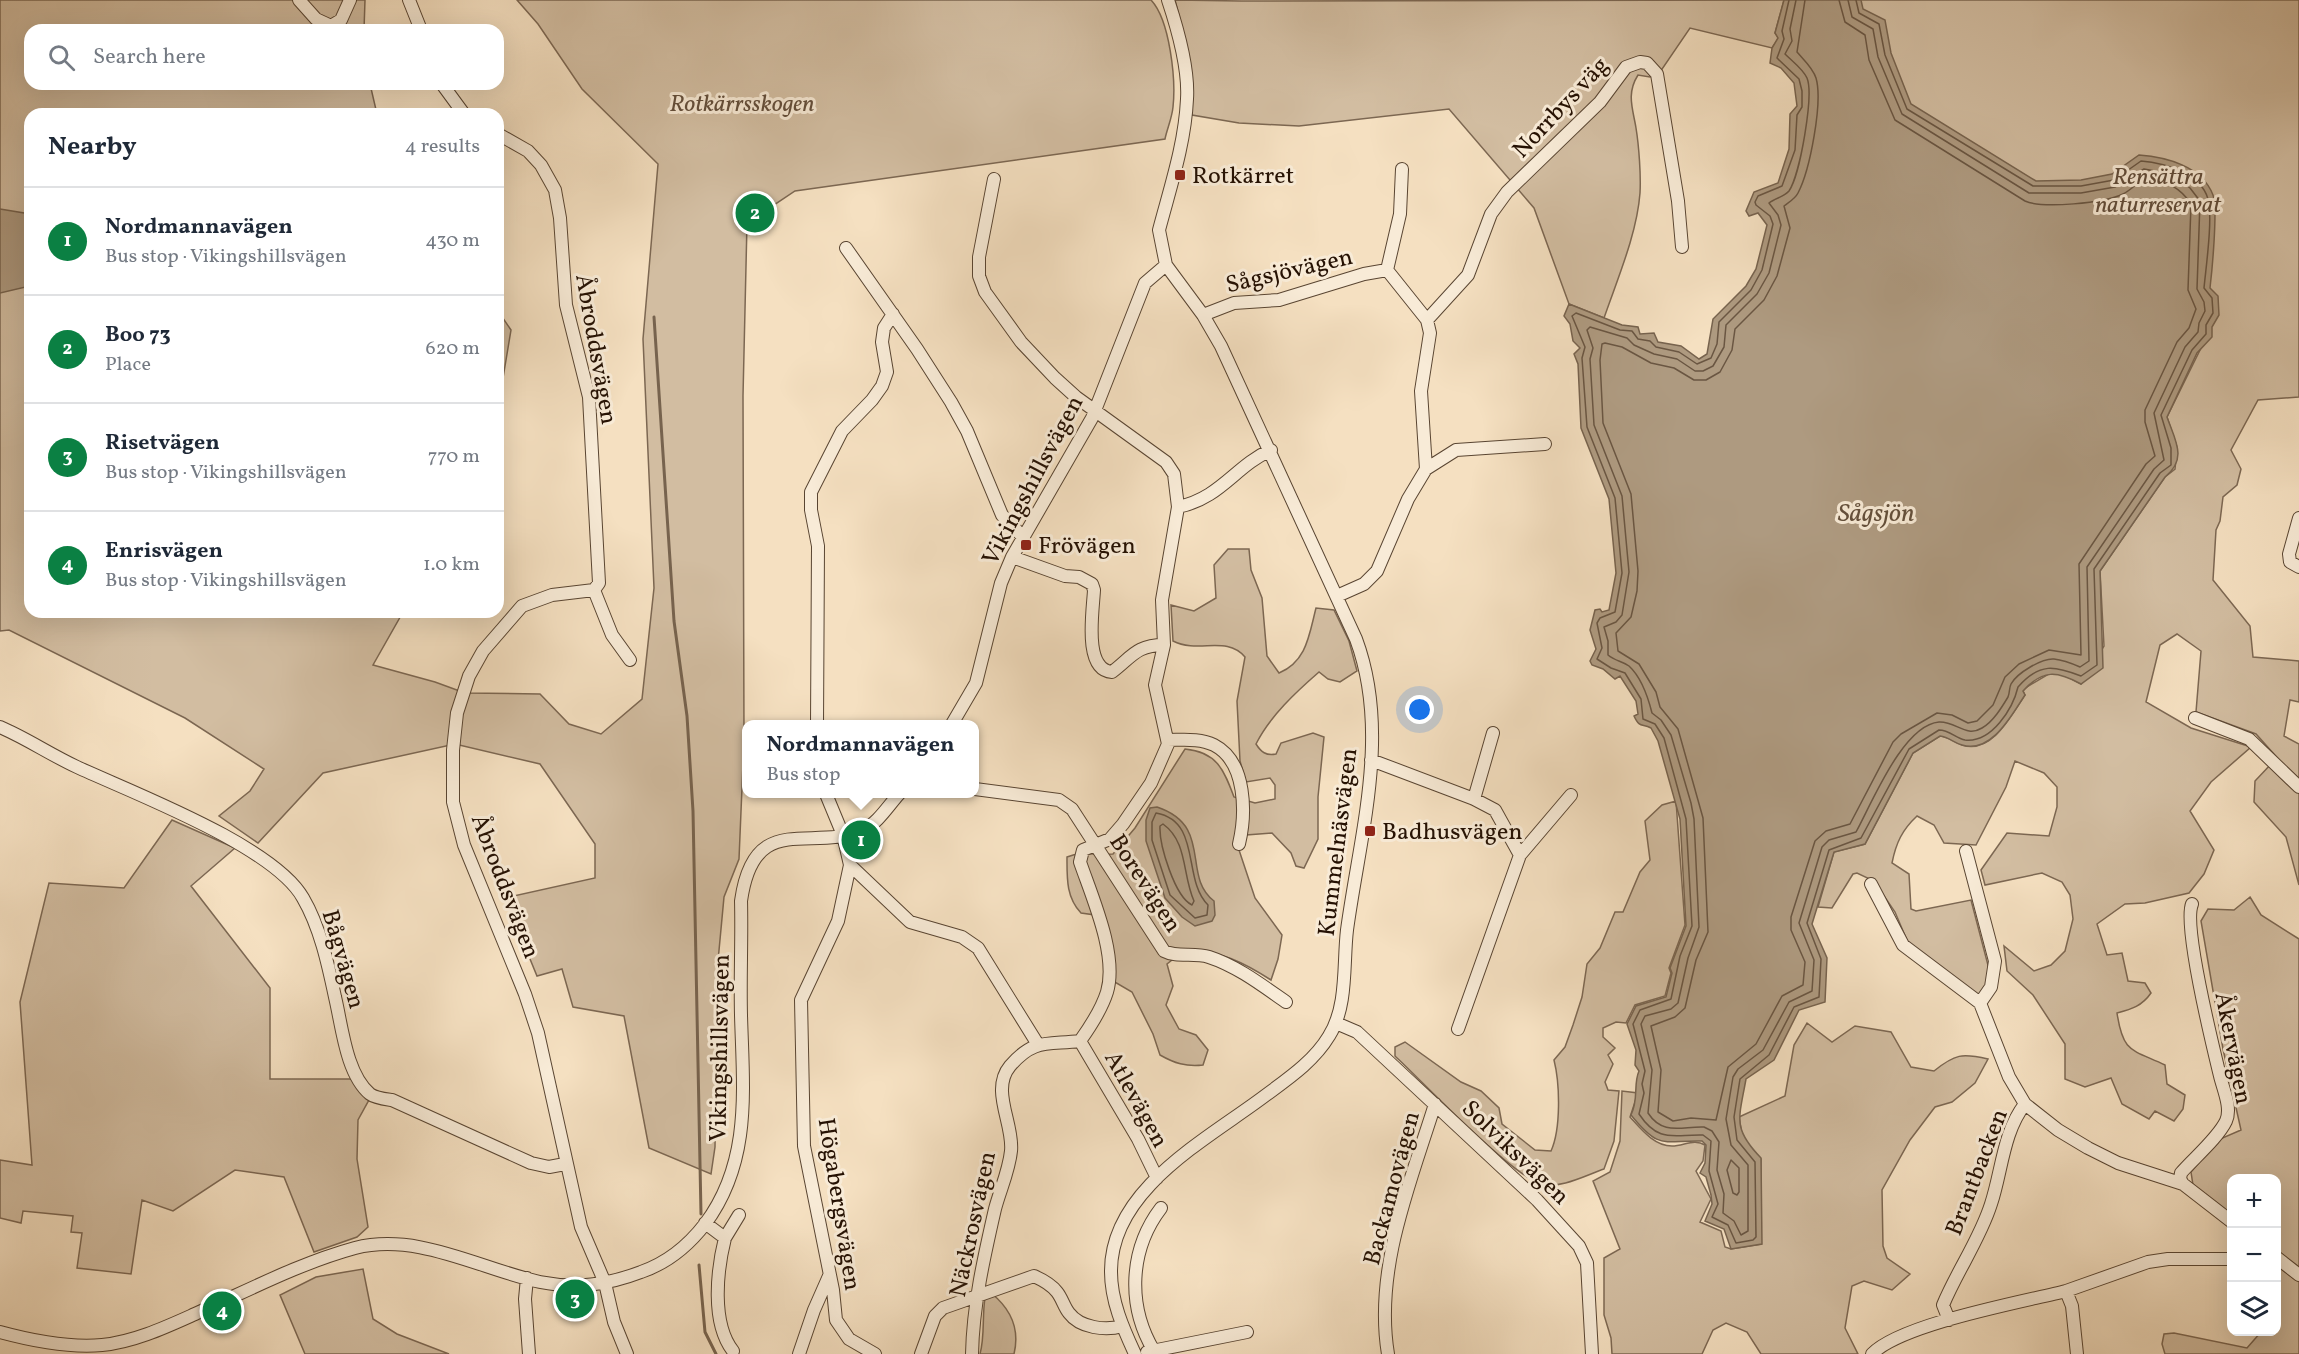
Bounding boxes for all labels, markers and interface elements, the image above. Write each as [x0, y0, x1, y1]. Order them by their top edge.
search box [24, 24, 504, 90]
icon: search [45, 41, 78, 74]
text: Search here [93, 42, 206, 73]
street label: Norrbys väg [1505, 50, 1617, 167]
park label: Rotkärrsskogen [669, 88, 815, 122]
text: Nearby [48, 129, 137, 165]
text: 4 results [405, 133, 480, 161]
place label: Rotkärret [1192, 160, 1294, 194]
park label: Rensättra naturreservat [2095, 161, 2222, 223]
marker: Rotkärret [1173, 168, 1187, 182]
pin: 2 [736, 190, 774, 236]
text: Nordmannavägen [105, 212, 293, 243]
text: 1 [63, 227, 72, 255]
text: 430 m [425, 227, 480, 255]
street label: Sågsjövägen [1222, 241, 1356, 303]
text: Bus stop · Vikingshillsvägen [105, 243, 347, 271]
street label: Åbroddsvägen [565, 271, 625, 427]
text: Boo 73 [105, 320, 171, 351]
text: 2 [62, 335, 73, 363]
text: 620 m [426, 335, 480, 363]
text: Place [105, 351, 151, 379]
street label: Vikingshillsvägen [975, 390, 1093, 572]
text: Risetvägen [105, 428, 220, 459]
text: 3 [62, 443, 73, 471]
text: 770 m [428, 443, 480, 471]
text: Bus stop · Vikingshillsvägen [105, 459, 347, 487]
water label: Sågsjön [1838, 496, 1914, 532]
place label: Frövägen [1038, 530, 1136, 564]
text: Enrisvägen [105, 536, 223, 567]
marker: Frövägen [1019, 538, 1033, 552]
text: 4 [61, 551, 74, 579]
text: 1.0 km [423, 551, 480, 579]
text: Bus stop · Vikingshillsvägen [105, 567, 347, 595]
your location [1405, 695, 1434, 724]
popup [742, 720, 979, 798]
text: Nordmannavägen [767, 730, 954, 761]
street label: Kummelnäsvägen [1311, 746, 1367, 938]
text: Bus stop [767, 761, 840, 789]
street label: Åbroddsvägen [461, 810, 547, 964]
place label: Badhusvägen [1382, 816, 1523, 850]
pin: 1 [842, 818, 880, 862]
marker: Badhusvägen [1363, 824, 1377, 838]
street label: Borevägen [1100, 828, 1189, 940]
street label: Bågvägen [312, 906, 372, 1013]
street label: Vikingshillsvägen [702, 954, 740, 1142]
street label: Åkervägen [2205, 989, 2260, 1107]
street label: Atlevägen [1095, 1045, 1176, 1155]
street label: Solviksvägen [1453, 1093, 1576, 1214]
street label: Brantbacken [1938, 1104, 2018, 1241]
street label: Backamovägen [1356, 1108, 1430, 1269]
street label: Högabergsvägen [808, 1116, 868, 1293]
street label: Näckrosvägen [942, 1148, 1006, 1300]
map controls [2227, 1174, 2281, 1336]
button: + [2227, 1174, 2281, 1228]
button: − [2227, 1228, 2281, 1282]
pin: 3 [556, 1276, 594, 1322]
button: layers [2227, 1282, 2281, 1336]
pin: 4 [202, 1288, 242, 1334]

